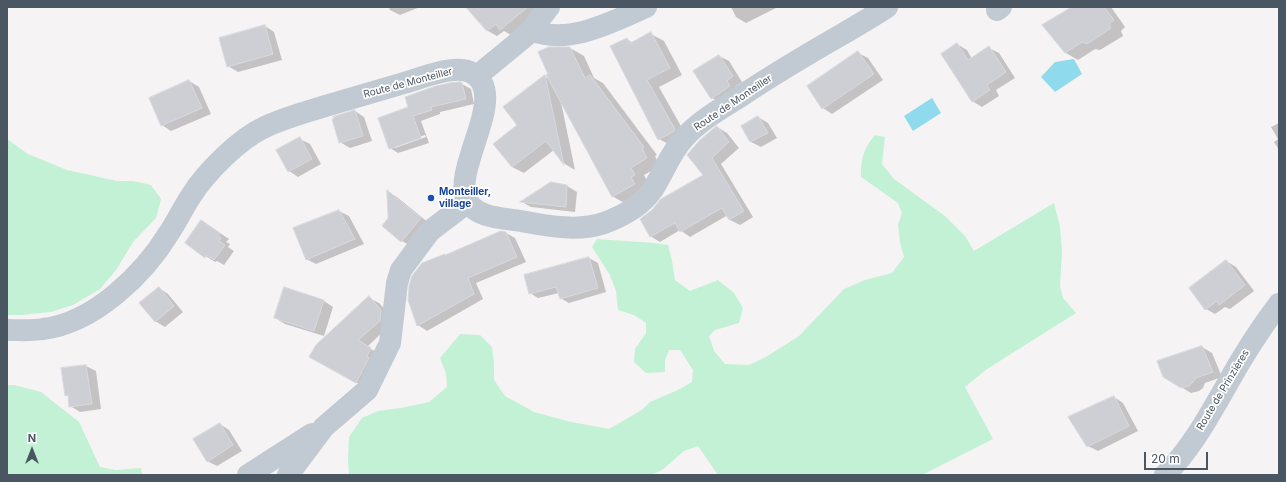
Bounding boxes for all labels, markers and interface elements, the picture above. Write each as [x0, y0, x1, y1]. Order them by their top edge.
street label: Route de Monteiller [362, 65, 454, 101]
street label: Route de Monteiller [692, 72, 774, 134]
place label: Monteiller, village [439, 186, 491, 210]
marker: Monteiller, village [426, 193, 436, 203]
street label: Route de Prinzières [1194, 348, 1252, 432]
north arrow [12, 430, 52, 470]
text: N [28, 431, 36, 445]
scale bar [1146, 444, 1210, 470]
text: 20 m [1151, 451, 1180, 466]

